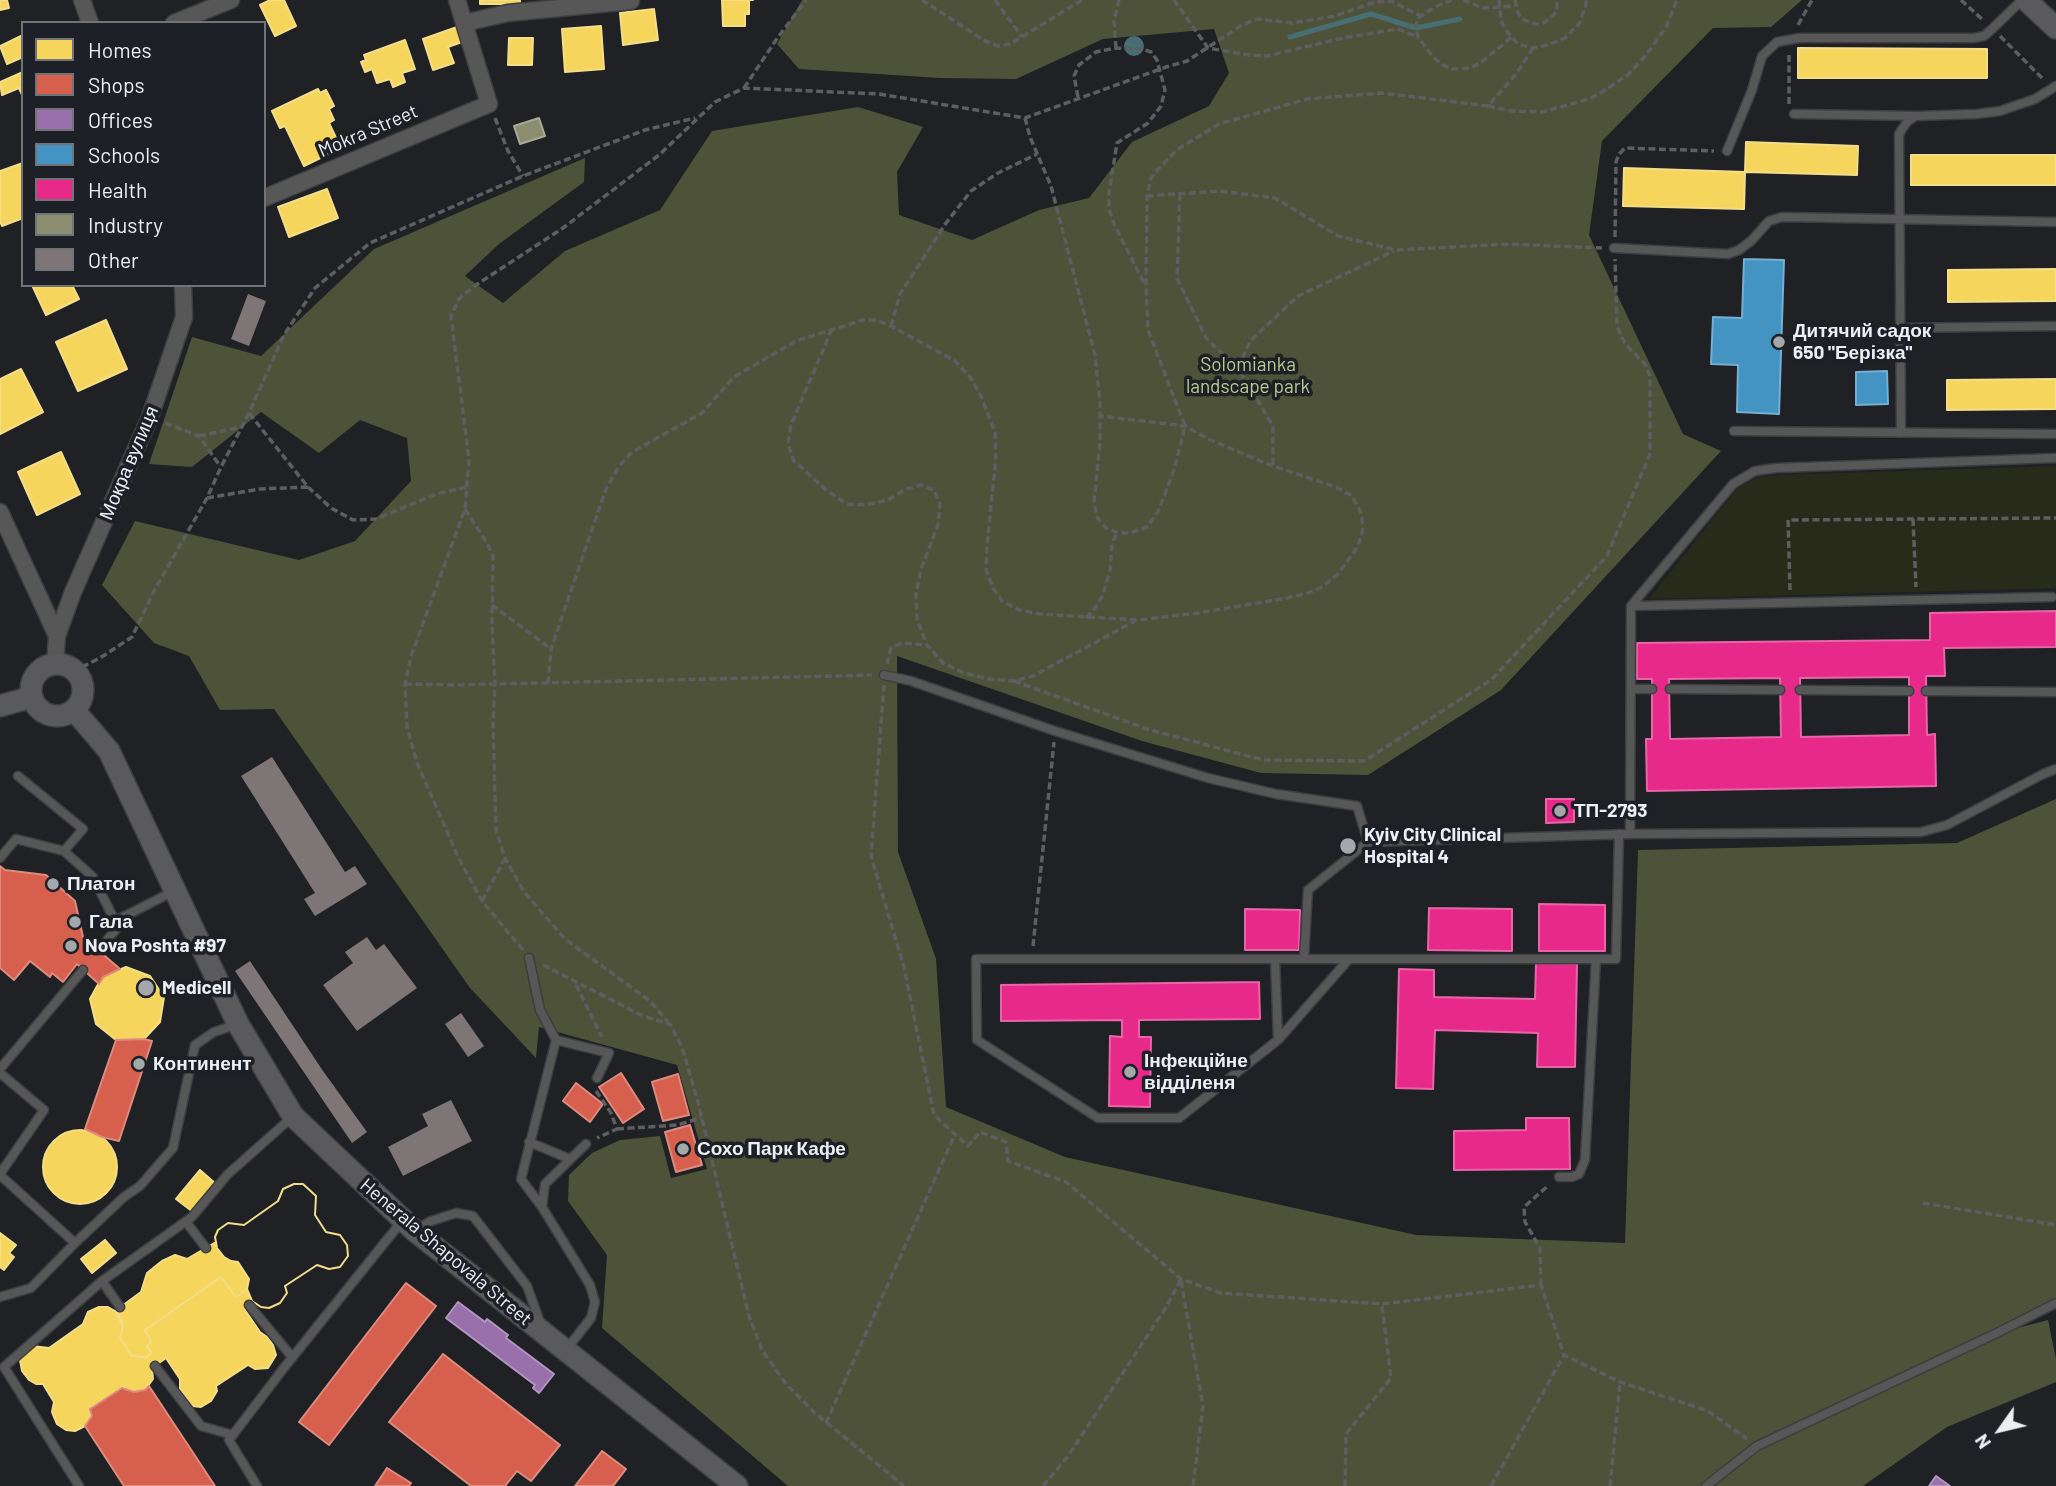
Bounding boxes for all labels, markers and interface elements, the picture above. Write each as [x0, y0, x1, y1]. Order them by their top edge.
legend [21, 21, 266, 287]
text: Homes [88, 37, 152, 62]
text: Shops [88, 72, 145, 97]
street label: Mokra Street [315, 100, 421, 162]
text: Offices [88, 107, 153, 132]
text: Schools [88, 142, 160, 167]
text: Health [88, 177, 147, 202]
text: Industry [88, 212, 163, 237]
text: Other [88, 247, 139, 272]
place label: Дитячий садок 650 "Берізка" [1793, 320, 1931, 364]
marker: Дитячий садок 650 "Берізка" [1771, 334, 1787, 350]
park label: Solomianka landscape park [1186, 354, 1310, 398]
street label: Мокра вулиця [95, 403, 163, 523]
place label: ТП-2793 [1574, 800, 1647, 822]
marker: ТП-2793 [1552, 803, 1568, 819]
place label: Kyiv City Clinical Hospital 4 [1364, 824, 1501, 868]
marker: Kyiv City Clinical Hospital 4 [1338, 836, 1358, 856]
place label: Платон [67, 873, 135, 895]
marker: Платон [45, 876, 61, 892]
place label: Гала [89, 911, 133, 933]
marker: Гала [67, 914, 83, 930]
place label: Nova Poshta #97 [85, 935, 226, 957]
marker: Nova Poshta #97 [63, 938, 79, 954]
place label: Medicell [162, 977, 231, 999]
marker: Medicell [136, 978, 156, 998]
place label: Інфекційне відділеня [1144, 1050, 1248, 1094]
place label: Континент [153, 1053, 251, 1075]
marker: Континент [131, 1056, 147, 1072]
marker: Інфекційне відділеня [1122, 1064, 1138, 1080]
place label: Сохо Парк Кафе [697, 1138, 846, 1160]
marker: Сохо Парк Кафе [675, 1141, 691, 1157]
street label: Henerala Shapovala Street [356, 1174, 536, 1330]
north arrow [1965, 1395, 2035, 1465]
text: N [1969, 1430, 1995, 1454]

